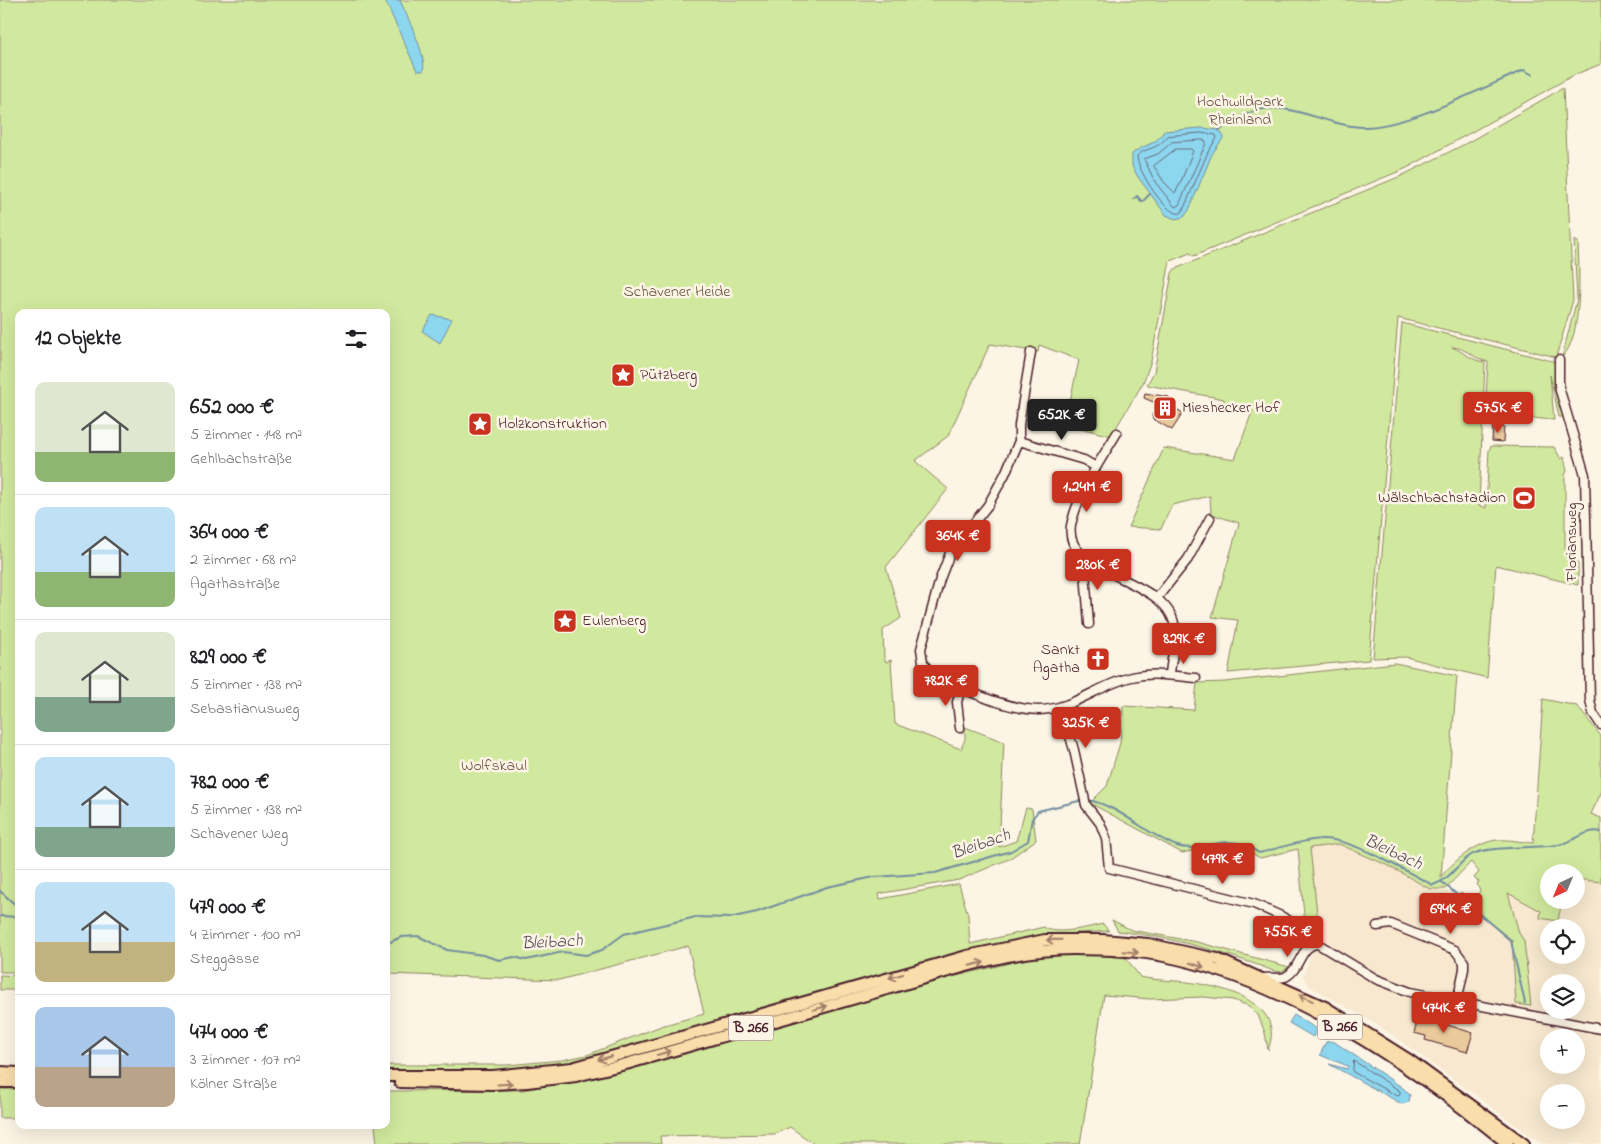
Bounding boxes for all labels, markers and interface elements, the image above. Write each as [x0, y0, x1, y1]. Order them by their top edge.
park label: Hochwildpark Rheinland [1197, 90, 1284, 132]
park label: Schavener Heide [624, 280, 731, 304]
text: 12 Objekte [35, 324, 121, 354]
icon: filters [342, 325, 370, 353]
place icon: Pützberg [610, 362, 636, 388]
place label: Pützberg [640, 363, 697, 387]
pin: 575K € [1457, 392, 1539, 434]
text: 652 000 € [190, 393, 274, 423]
building icon: Mieshecker Hof [1152, 395, 1178, 421]
place label: Mieshecker Hof [1182, 396, 1281, 420]
text: 575K € [1474, 396, 1522, 420]
pin: 652K € [1021, 398, 1103, 441]
icon: home [75, 402, 135, 462]
text: 652K € [1038, 403, 1086, 427]
place icon: Holzkonstruktion [467, 411, 493, 437]
place label: Holzkonstruktion [498, 412, 607, 436]
text: 5 Zimmer · 148 m² [190, 423, 302, 447]
text: Gehlbachstraße [190, 447, 292, 471]
pin: 1.24M € [1041, 470, 1133, 513]
text: 1.24M € [1063, 475, 1111, 499]
sports icon: Wälschbachstadion [1511, 485, 1537, 511]
place label: Wälschbachstadion [1378, 486, 1506, 510]
street label: Floriansweg [1560, 503, 1584, 582]
text: 364 000 € [190, 518, 269, 548]
pin: 364K € [917, 520, 999, 562]
text: 364K € [936, 524, 980, 548]
icon: home [75, 527, 135, 587]
text: 2 Zimmer · 68 m² [190, 548, 297, 572]
pin: 280K € [1057, 548, 1139, 591]
text: 280K € [1076, 553, 1120, 577]
text: Agathastraße [190, 572, 280, 596]
place icon: Eulenberg [552, 608, 578, 634]
place label: Eulenberg [582, 609, 646, 633]
pin: 829K € [1143, 622, 1225, 665]
text: 829K € [1163, 627, 1205, 651]
place label: Sankt Agatha [1033, 638, 1081, 680]
text: 829 000 € [190, 643, 267, 673]
church icon: Sankt Agatha [1085, 646, 1111, 672]
icon: home [75, 652, 135, 712]
pin: 782K € [905, 664, 987, 707]
text: 782K € [924, 669, 968, 693]
text: 5 Zimmer · 138 m² [190, 673, 302, 697]
text: Sebastianusweg [190, 697, 300, 721]
pin: 325K € [1045, 706, 1127, 749]
text: 325K € [1063, 711, 1109, 735]
park label: Wolfskaul [461, 754, 527, 778]
text: 782 000 € [190, 768, 269, 798]
icon: home [75, 777, 135, 837]
text: 5 Zimmer · 138 m² [190, 798, 302, 822]
text: Schavener Weg [190, 822, 288, 846]
water label: Bleibach [948, 823, 1015, 867]
water label: Bleibach [1360, 828, 1427, 878]
pin: 479K € [1182, 842, 1264, 885]
text: 479K € [1203, 847, 1243, 871]
north arrow [1540, 864, 1585, 909]
map controls [1540, 864, 1585, 1129]
pin: 694K € [1410, 892, 1492, 935]
text: 479 000 € [190, 893, 266, 923]
text: 694K € [1430, 897, 1472, 921]
icon: home [75, 902, 135, 962]
pin: 755K € [1247, 916, 1329, 958]
button: locate [1540, 919, 1585, 964]
text: 755K € [1264, 920, 1312, 944]
text: 4 Zimmer · 100 m² [190, 923, 301, 947]
water label: Bleibach [521, 928, 584, 958]
one-way arrow [1046, 935, 1062, 945]
text: Steggasse [190, 947, 259, 971]
one-way arrow [1123, 947, 1139, 957]
one-way arrow [968, 959, 984, 969]
one-way arrow [1188, 960, 1204, 970]
one-way arrow [888, 972, 904, 982]
button: layers [1540, 974, 1585, 1019]
pin: 474K € [1403, 992, 1485, 1034]
one-way arrow [1299, 993, 1314, 1002]
text: 474K € [1423, 996, 1465, 1020]
one-way arrow [812, 1003, 828, 1013]
road number: B 266 [1318, 1014, 1362, 1040]
road number: B 266 [728, 1016, 774, 1040]
text: 474 000 € [190, 1018, 268, 1048]
icon: home [75, 1027, 135, 1087]
button: + [1540, 1029, 1585, 1074]
text: 3 Zimmer · 107 m² [190, 1048, 301, 1072]
one-way arrow [656, 1048, 672, 1058]
one-way arrow [597, 1054, 613, 1064]
text: Kölner Straße [190, 1072, 277, 1096]
one-way arrow [497, 1079, 513, 1088]
button: − [1540, 1084, 1585, 1129]

